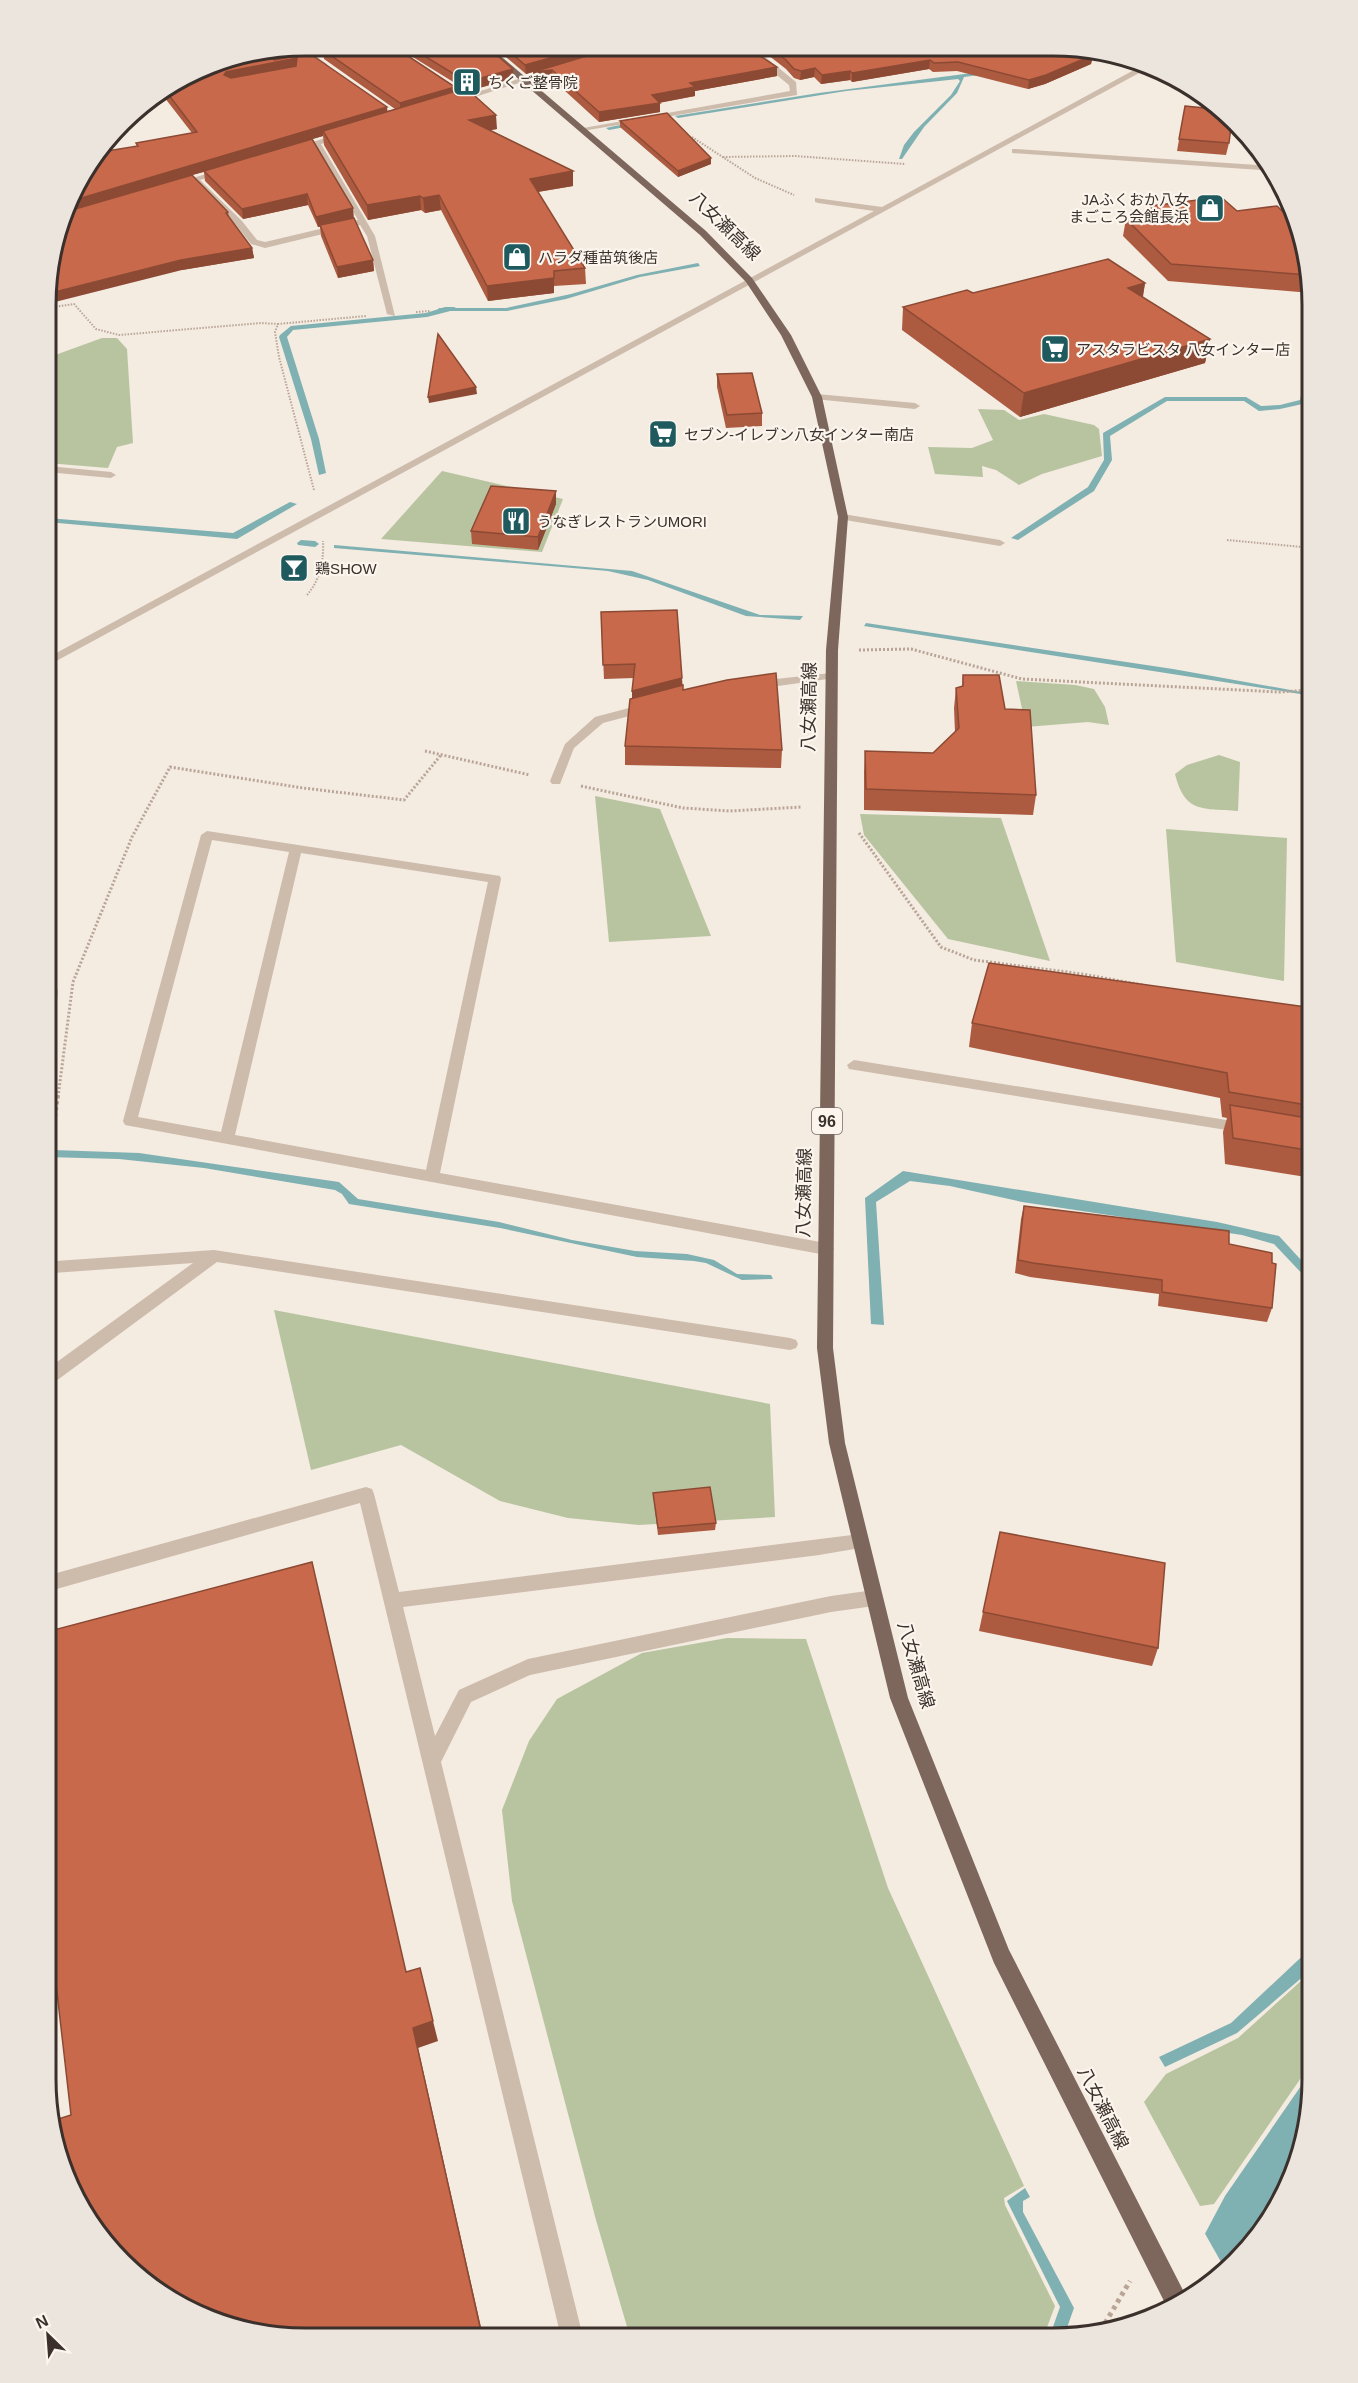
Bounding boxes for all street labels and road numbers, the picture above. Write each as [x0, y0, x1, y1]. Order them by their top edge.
street label: 八女瀬高線 [686, 188, 764, 264]
street label: 八女瀬高線 [798, 662, 820, 752]
road number: 96 [812, 1108, 842, 1134]
street label: 八女瀬高線 [793, 1148, 815, 1238]
street label: 八女瀬高線 [894, 1619, 938, 1711]
street label: 八女瀬高線 [1074, 2063, 1132, 2153]

